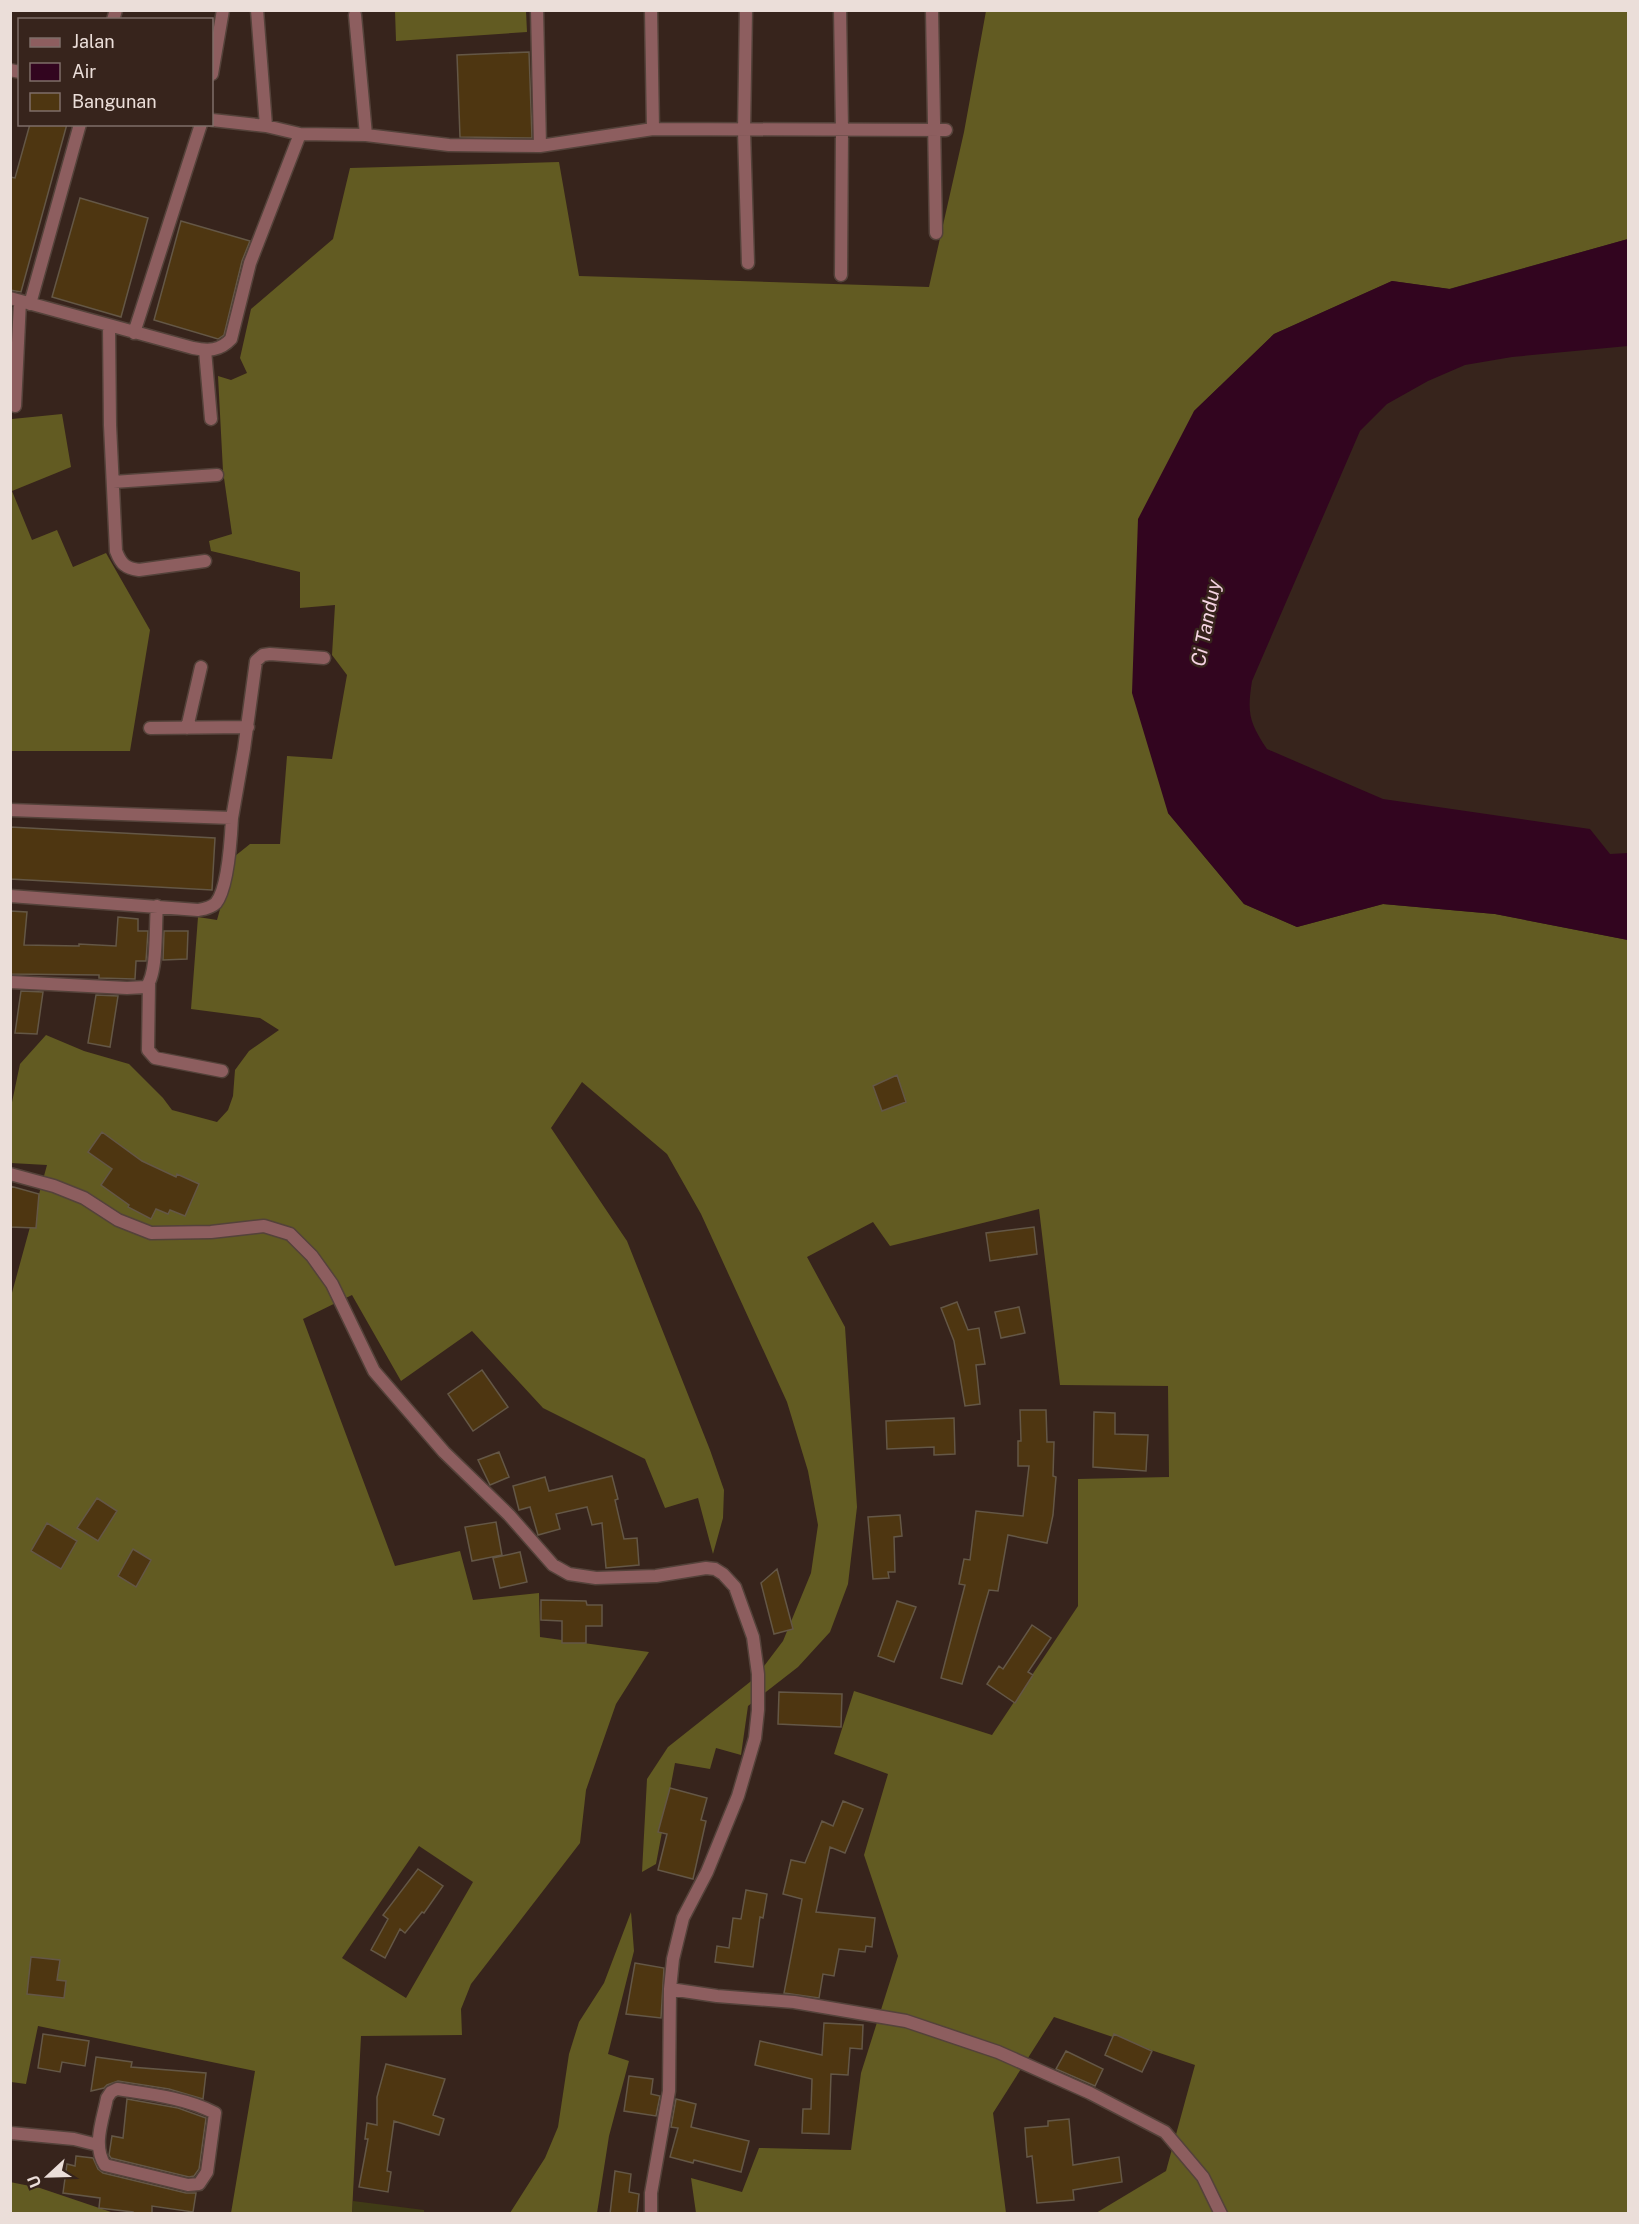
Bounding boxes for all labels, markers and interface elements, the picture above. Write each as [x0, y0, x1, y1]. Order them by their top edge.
legend [18, 18, 213, 126]
text: Jalan [72, 31, 115, 52]
text: Air [72, 61, 96, 82]
text: Bangunan [72, 91, 157, 112]
water label: Ci Tanduy [1186, 577, 1226, 669]
north arrow [18, 2146, 78, 2206]
text: U [24, 2172, 46, 2190]

